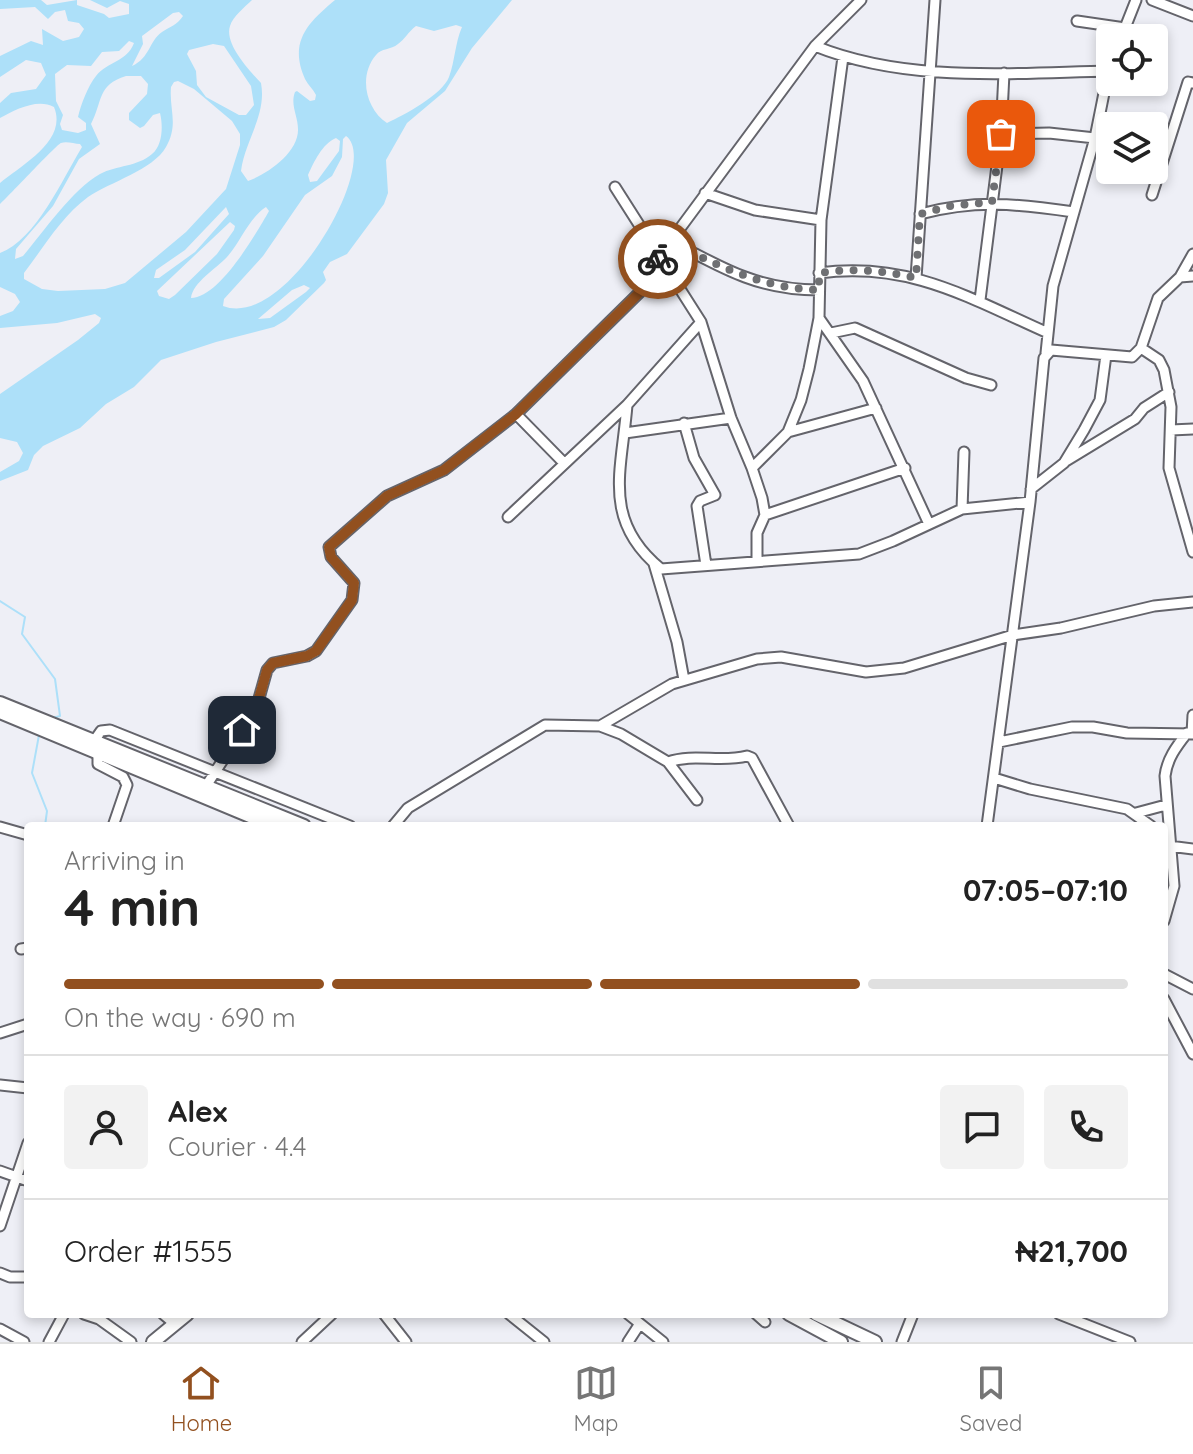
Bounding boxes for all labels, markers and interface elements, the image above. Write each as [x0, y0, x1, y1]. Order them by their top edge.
map controls [1096, 24, 1168, 184]
button: locate [1096, 24, 1168, 96]
pin [967, 100, 1035, 168]
icon: bag [979, 112, 1023, 156]
button: layers [1096, 112, 1168, 184]
courier [618, 219, 698, 299]
icon: bike [636, 237, 680, 281]
pin [208, 696, 276, 764]
icon: home [220, 708, 264, 752]
text: Arriving in [64, 844, 185, 877]
text: 07:05–07:10 [963, 871, 1128, 909]
text: 4 min [64, 874, 200, 939]
text: On the way · 690 m [64, 1001, 296, 1034]
button: person [64, 1085, 148, 1169]
button: chat [940, 1085, 1024, 1169]
button: phone [1044, 1085, 1128, 1169]
text: Alex [168, 1092, 227, 1130]
text: Courier · 4.4 [168, 1130, 306, 1163]
text: Order #1555 [64, 1232, 233, 1270]
text: ₦21,700 [1016, 1232, 1128, 1270]
tab: Home [171, 1361, 232, 1437]
tab: Map [574, 1361, 618, 1437]
tab: Saved [960, 1361, 1022, 1437]

